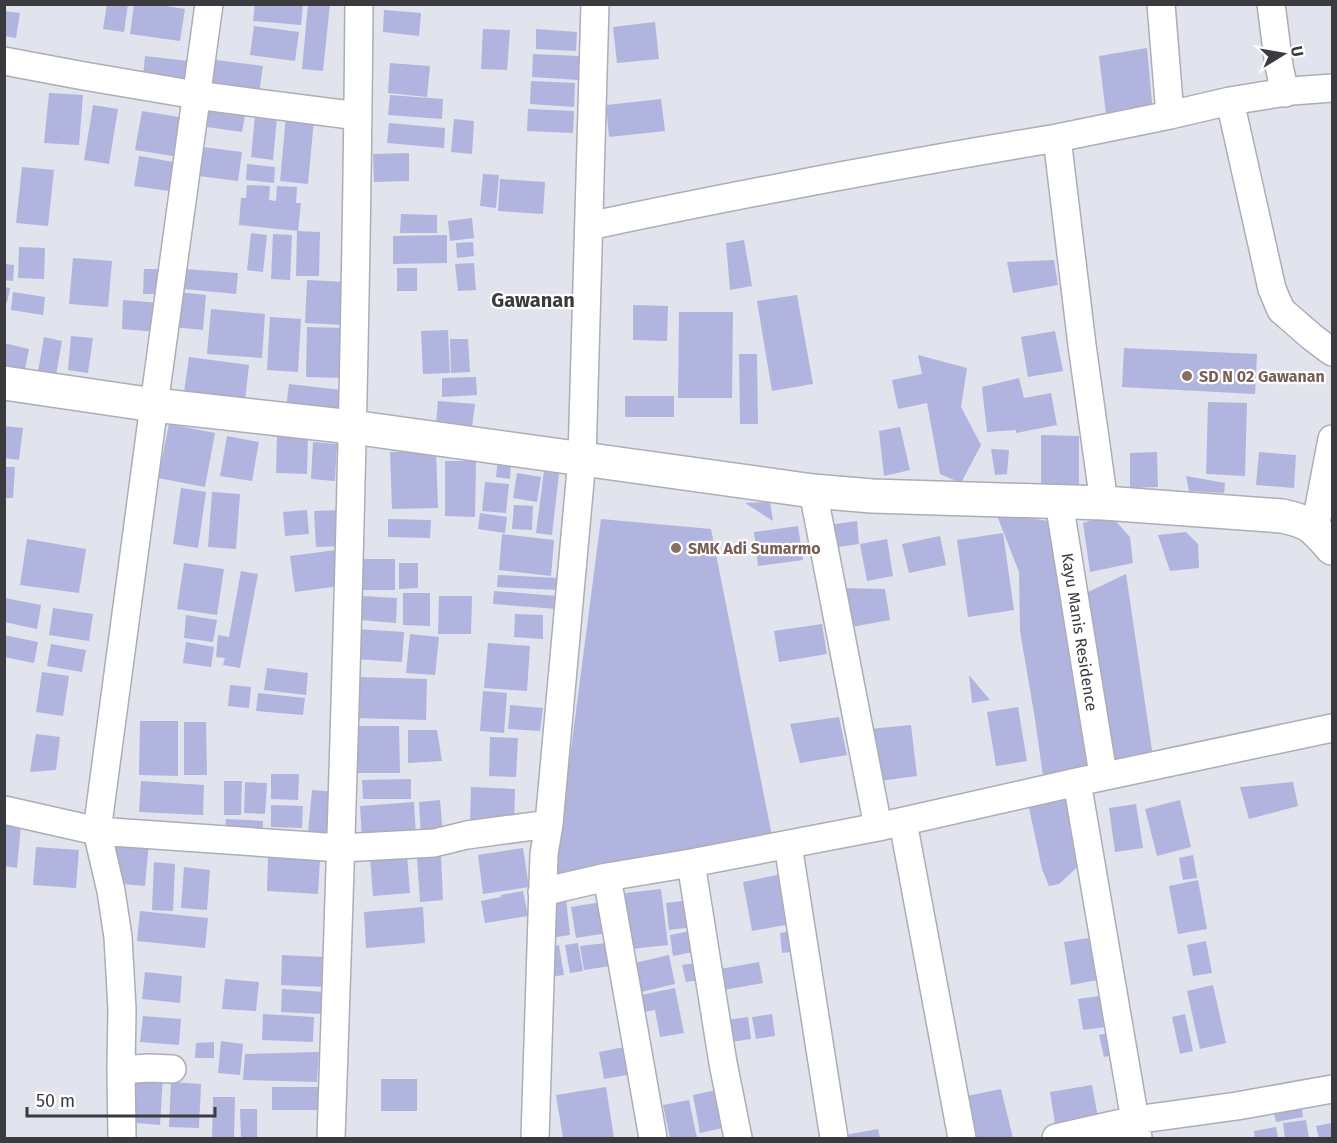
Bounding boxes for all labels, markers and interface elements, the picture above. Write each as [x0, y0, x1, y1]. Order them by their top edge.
north arrow [1253, 24, 1313, 84]
text: U [1287, 44, 1308, 58]
district label: Gawanan [491, 288, 575, 312]
place label: SD N 02 Gawanan [1199, 367, 1325, 386]
marker: SD N 02 Gawanan [1180, 369, 1194, 383]
place label: SMK Adi Sumarmo [688, 539, 821, 558]
marker: SMK Adi Sumarmo [669, 541, 683, 555]
street label: Kayu Manis Residence [1058, 552, 1101, 712]
scale bar [27, 1080, 214, 1118]
text: 50 m [36, 1090, 75, 1112]

